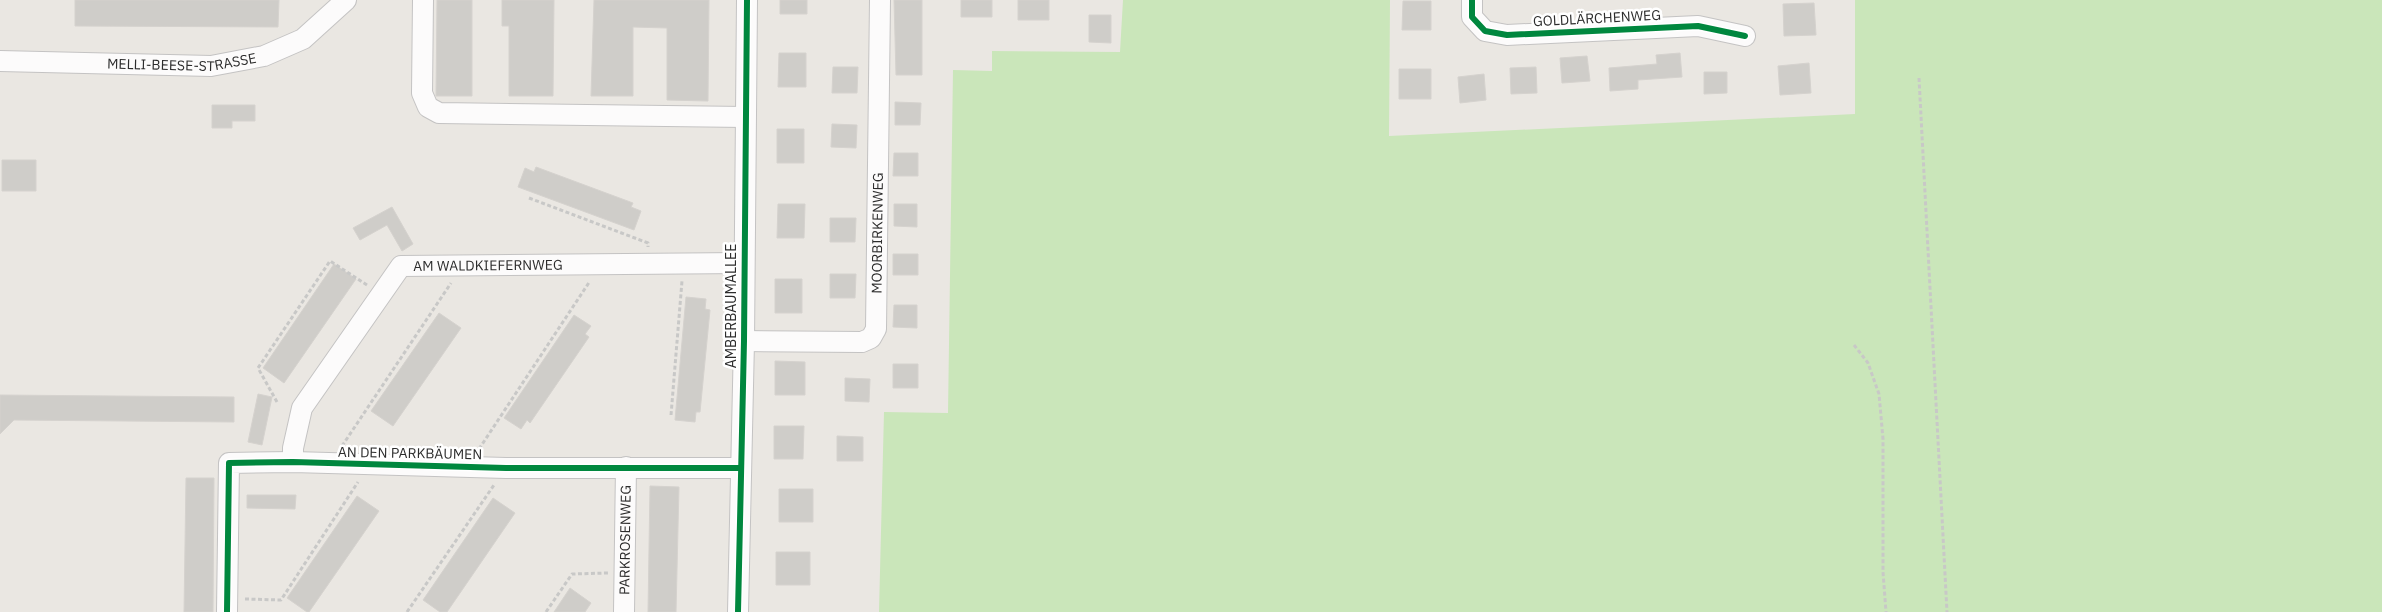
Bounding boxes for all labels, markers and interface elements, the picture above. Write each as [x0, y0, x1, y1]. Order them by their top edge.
street label: GOLDLÄRCHENWEG [1533, 6, 1661, 30]
street label: MELLI-BEESE-STRASSE [107, 49, 258, 75]
street label: MOORBIRKENWEG [867, 172, 887, 294]
street label: AMBERBAUMALLEE [722, 244, 740, 368]
street label: AM WALDKIEFERNWEG [413, 256, 563, 275]
street label: AN DEN PARKBÄUMEN [338, 443, 482, 463]
street label: PARKROSENWEG [615, 485, 635, 595]

